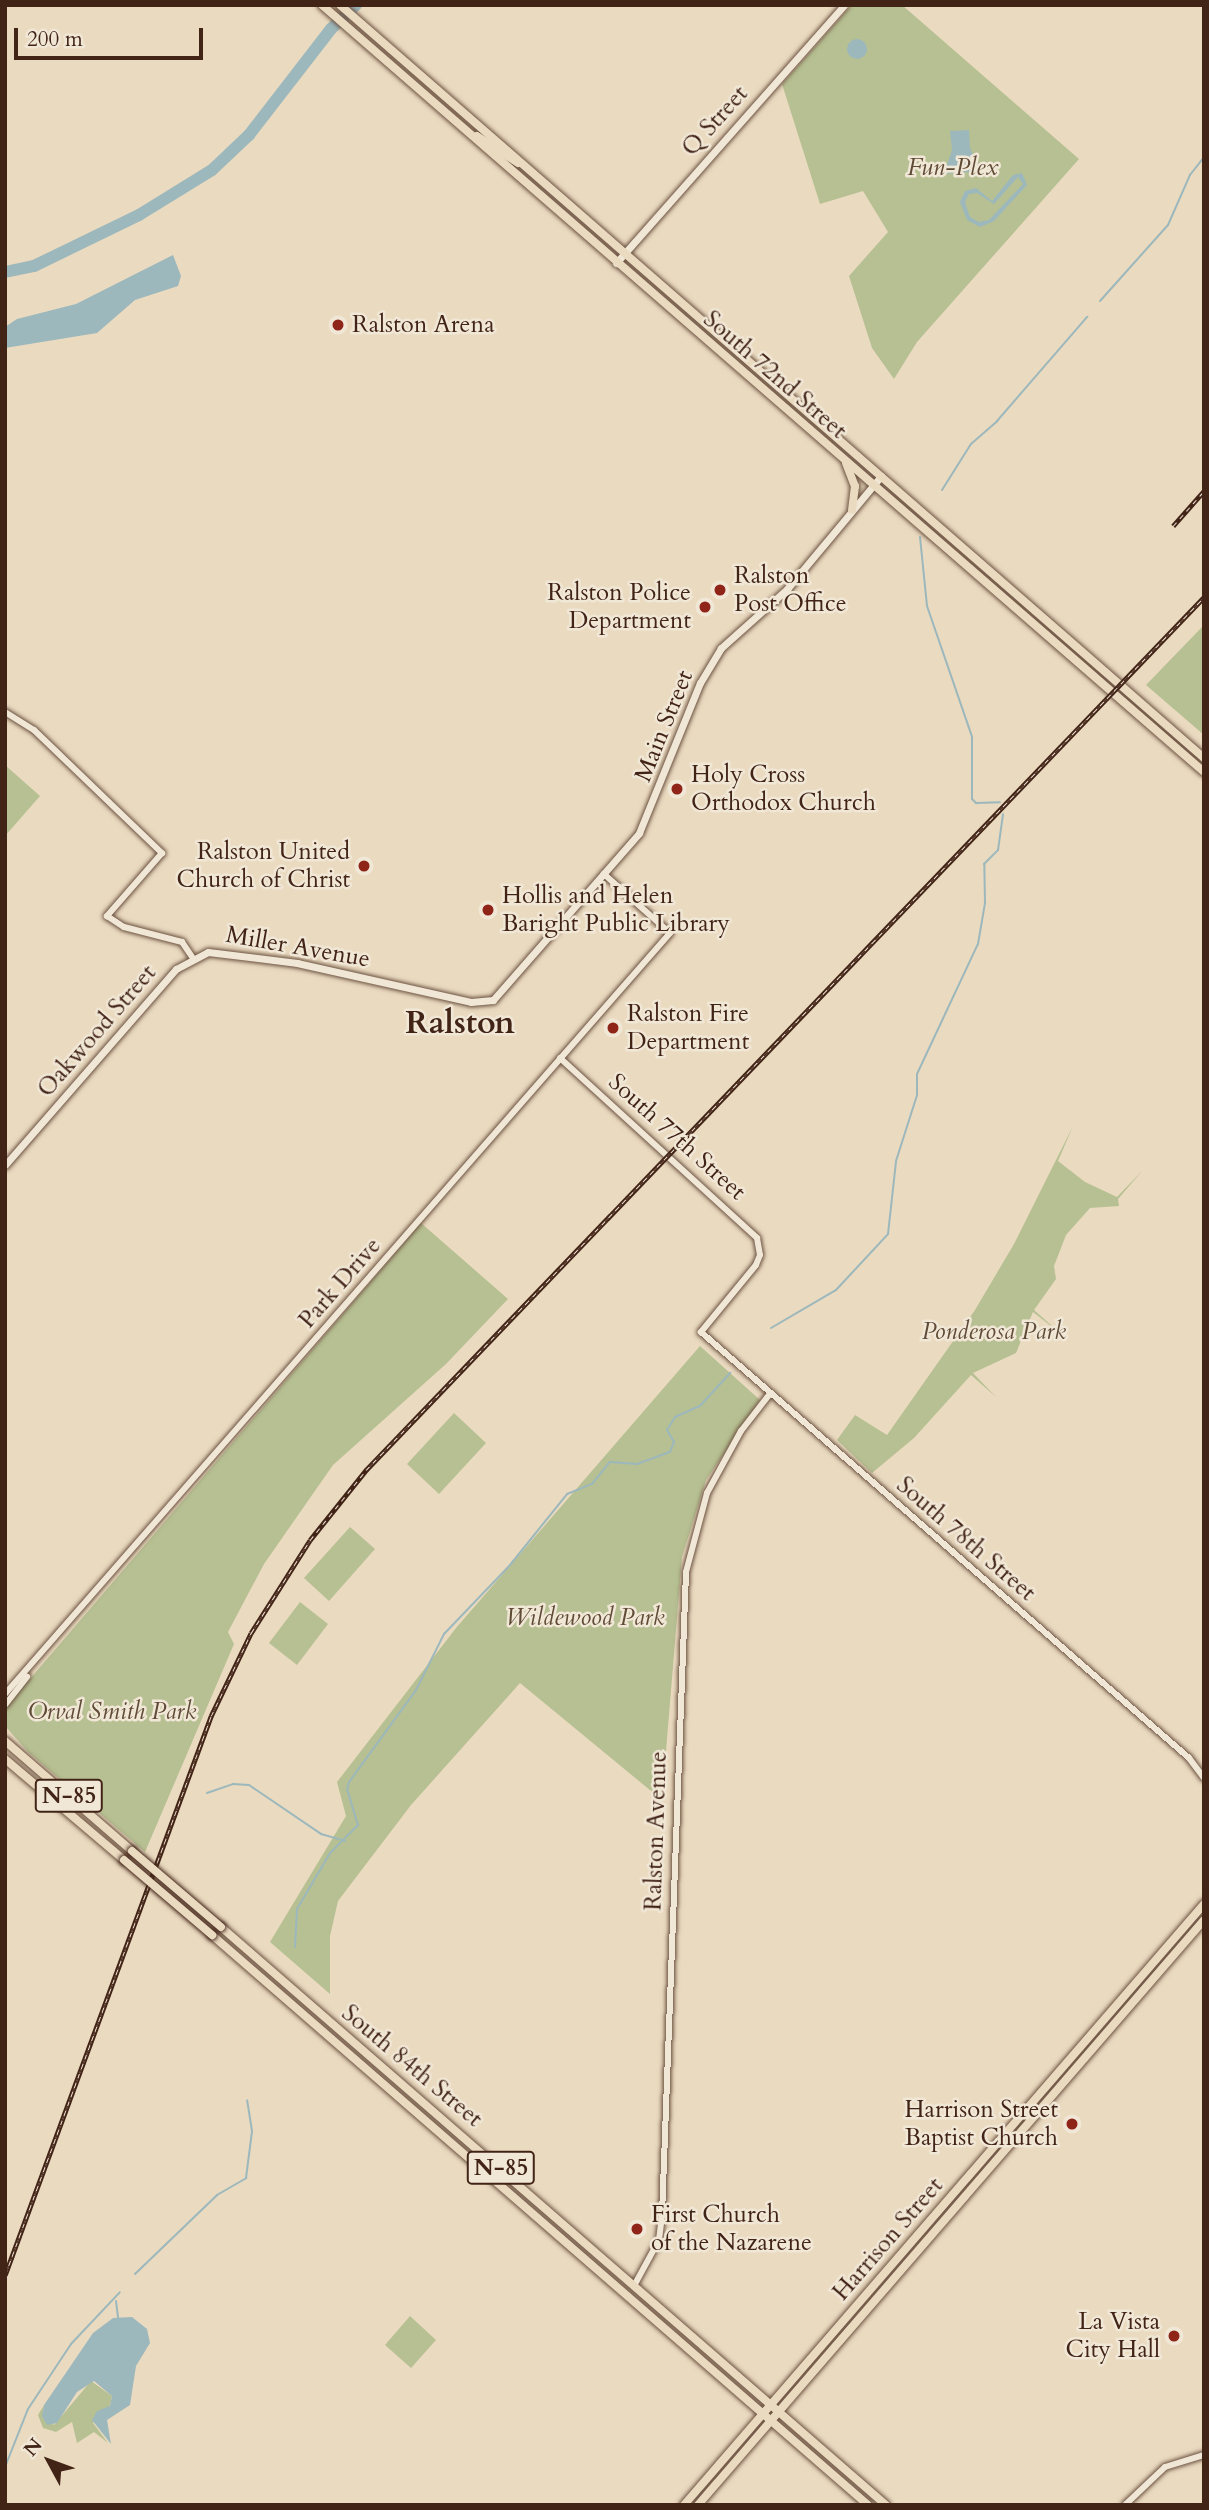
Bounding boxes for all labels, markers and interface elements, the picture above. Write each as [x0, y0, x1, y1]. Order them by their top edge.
scale bar [18, 14, 206, 58]
text: 200 m [27, 25, 83, 54]
street label: Q Street [676, 80, 754, 162]
park label: Fun-Plex [908, 154, 998, 182]
street label: South 72nd Street [697, 305, 853, 445]
place label: Ralston Arena [352, 311, 495, 339]
marker: Ralston Arena [330, 317, 346, 333]
place label: Ralston Post Office [734, 562, 847, 618]
place label: Ralston Police Department [547, 579, 691, 635]
marker: Ralston Post Office [712, 582, 728, 598]
marker: Ralston Police Department [697, 599, 713, 615]
street label: Main Street [629, 666, 699, 786]
place label: Holy Cross Orthodox Church [691, 761, 876, 817]
marker: Holy Cross Orthodox Church [669, 781, 685, 797]
place label: Ralston United Church of Christ [177, 838, 350, 894]
marker: Ralston United Church of Christ [356, 858, 372, 874]
place label: Hollis and Helen Baright Public Library [502, 882, 730, 938]
marker: Hollis and Helen Baright Public Library [480, 902, 496, 918]
street label: Miller Avenue [224, 920, 372, 974]
street label: Oakwood Street [32, 959, 162, 1103]
place label: Ralston Fire Department [627, 1000, 749, 1056]
district label: Ralston [405, 1004, 515, 1042]
marker: Ralston Fire Department [605, 1020, 621, 1036]
street label: South 77th Street [602, 1068, 752, 1206]
street label: Park Drive [293, 1232, 387, 1334]
park label: Ponderosa Park [922, 1318, 1066, 1346]
street label: South 78th Street [891, 1471, 1041, 1607]
park label: Wildewood Park [505, 1604, 665, 1632]
park label: Orval Smith Park [28, 1698, 196, 1726]
street label: Ralston Avenue [639, 1751, 673, 1911]
road number: N-85 [34, 1776, 104, 1815]
street label: South 84th Street [336, 1999, 488, 2133]
place label: Harrison Street Baptist Church [904, 2096, 1058, 2152]
marker: Harrison Street Baptist Church [1064, 2116, 1080, 2132]
road number: N-85 [466, 2148, 536, 2188]
street label: Harrison Street [827, 2172, 949, 2306]
place label: First Church of the Nazarene [651, 2201, 812, 2257]
marker: First Church of the Nazarene [629, 2221, 645, 2237]
place label: La Vista City Hall [1066, 2308, 1160, 2364]
marker: La Vista City Hall [1166, 2328, 1182, 2344]
north arrow [14, 2426, 84, 2496]
text: N [18, 2432, 48, 2462]

